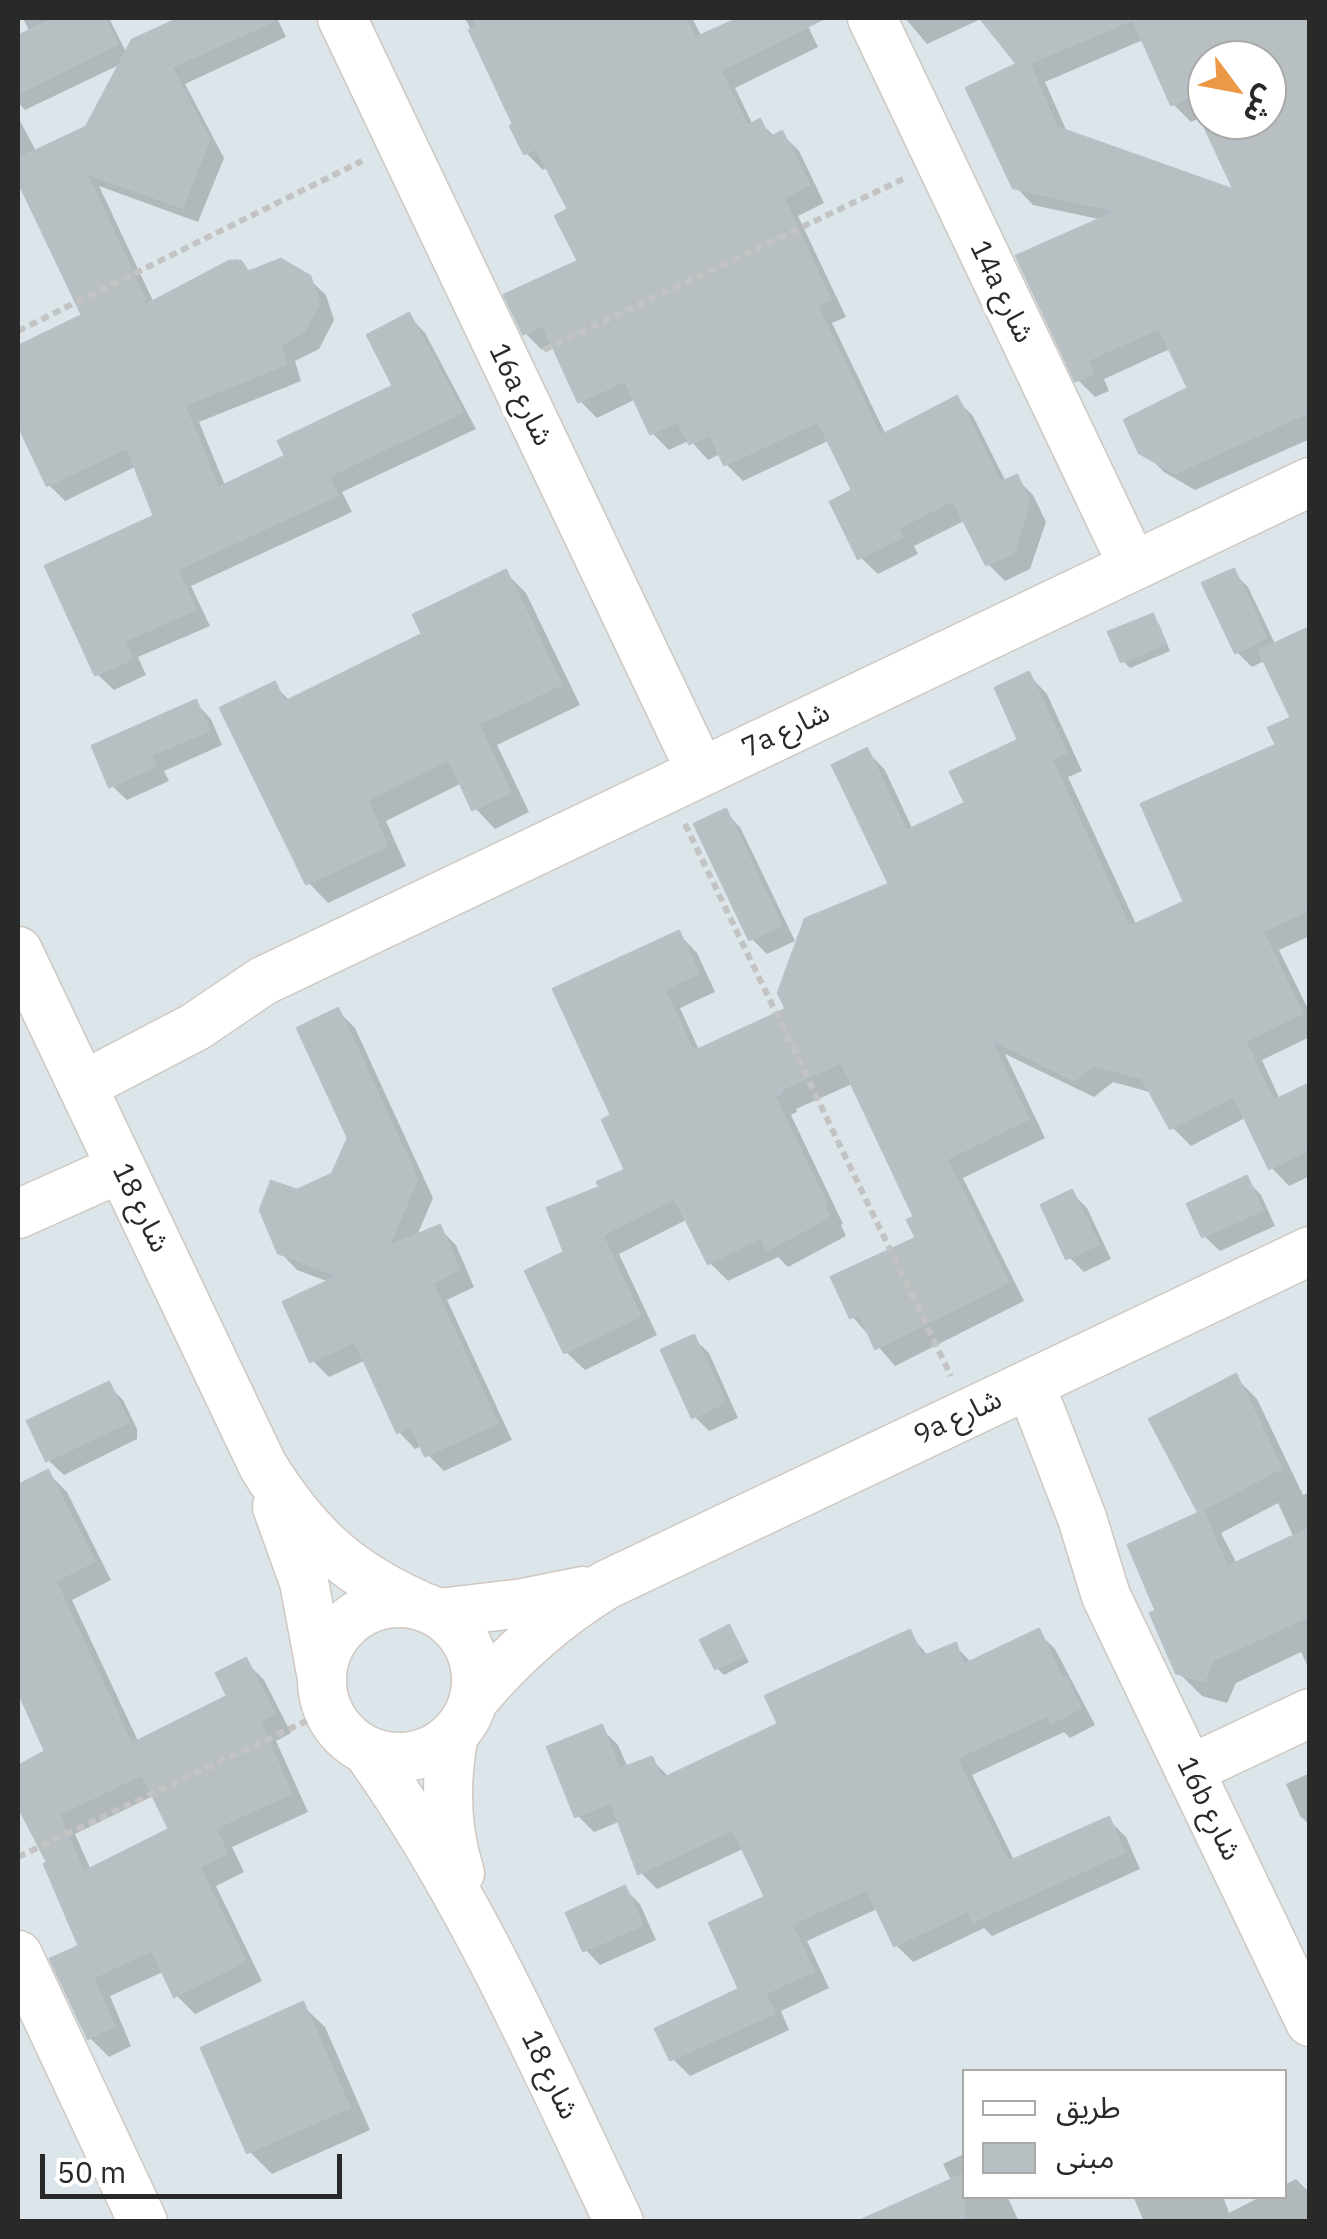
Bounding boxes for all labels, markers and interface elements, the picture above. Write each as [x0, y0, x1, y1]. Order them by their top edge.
north arrow [1187, 40, 1287, 140]
text: ش [1235, 79, 1287, 131]
street label: 14a شارع [962, 235, 1040, 349]
street label: 16a شارع [481, 338, 559, 452]
street label: 7a شارع [737, 696, 835, 766]
street label: شارع 18 [104, 1158, 176, 1258]
street label: 9a شارع [909, 1383, 1007, 1453]
street label: 16b شارع [1169, 1752, 1247, 1866]
street label: شارع 18 [513, 2025, 585, 2125]
legend [962, 2069, 1287, 2199]
text: طريق [1056, 2087, 1121, 2126]
scale bar [45, 2134, 348, 2196]
text: مبنى [1056, 2137, 1114, 2176]
text: 50 m [57, 2152, 126, 2191]

